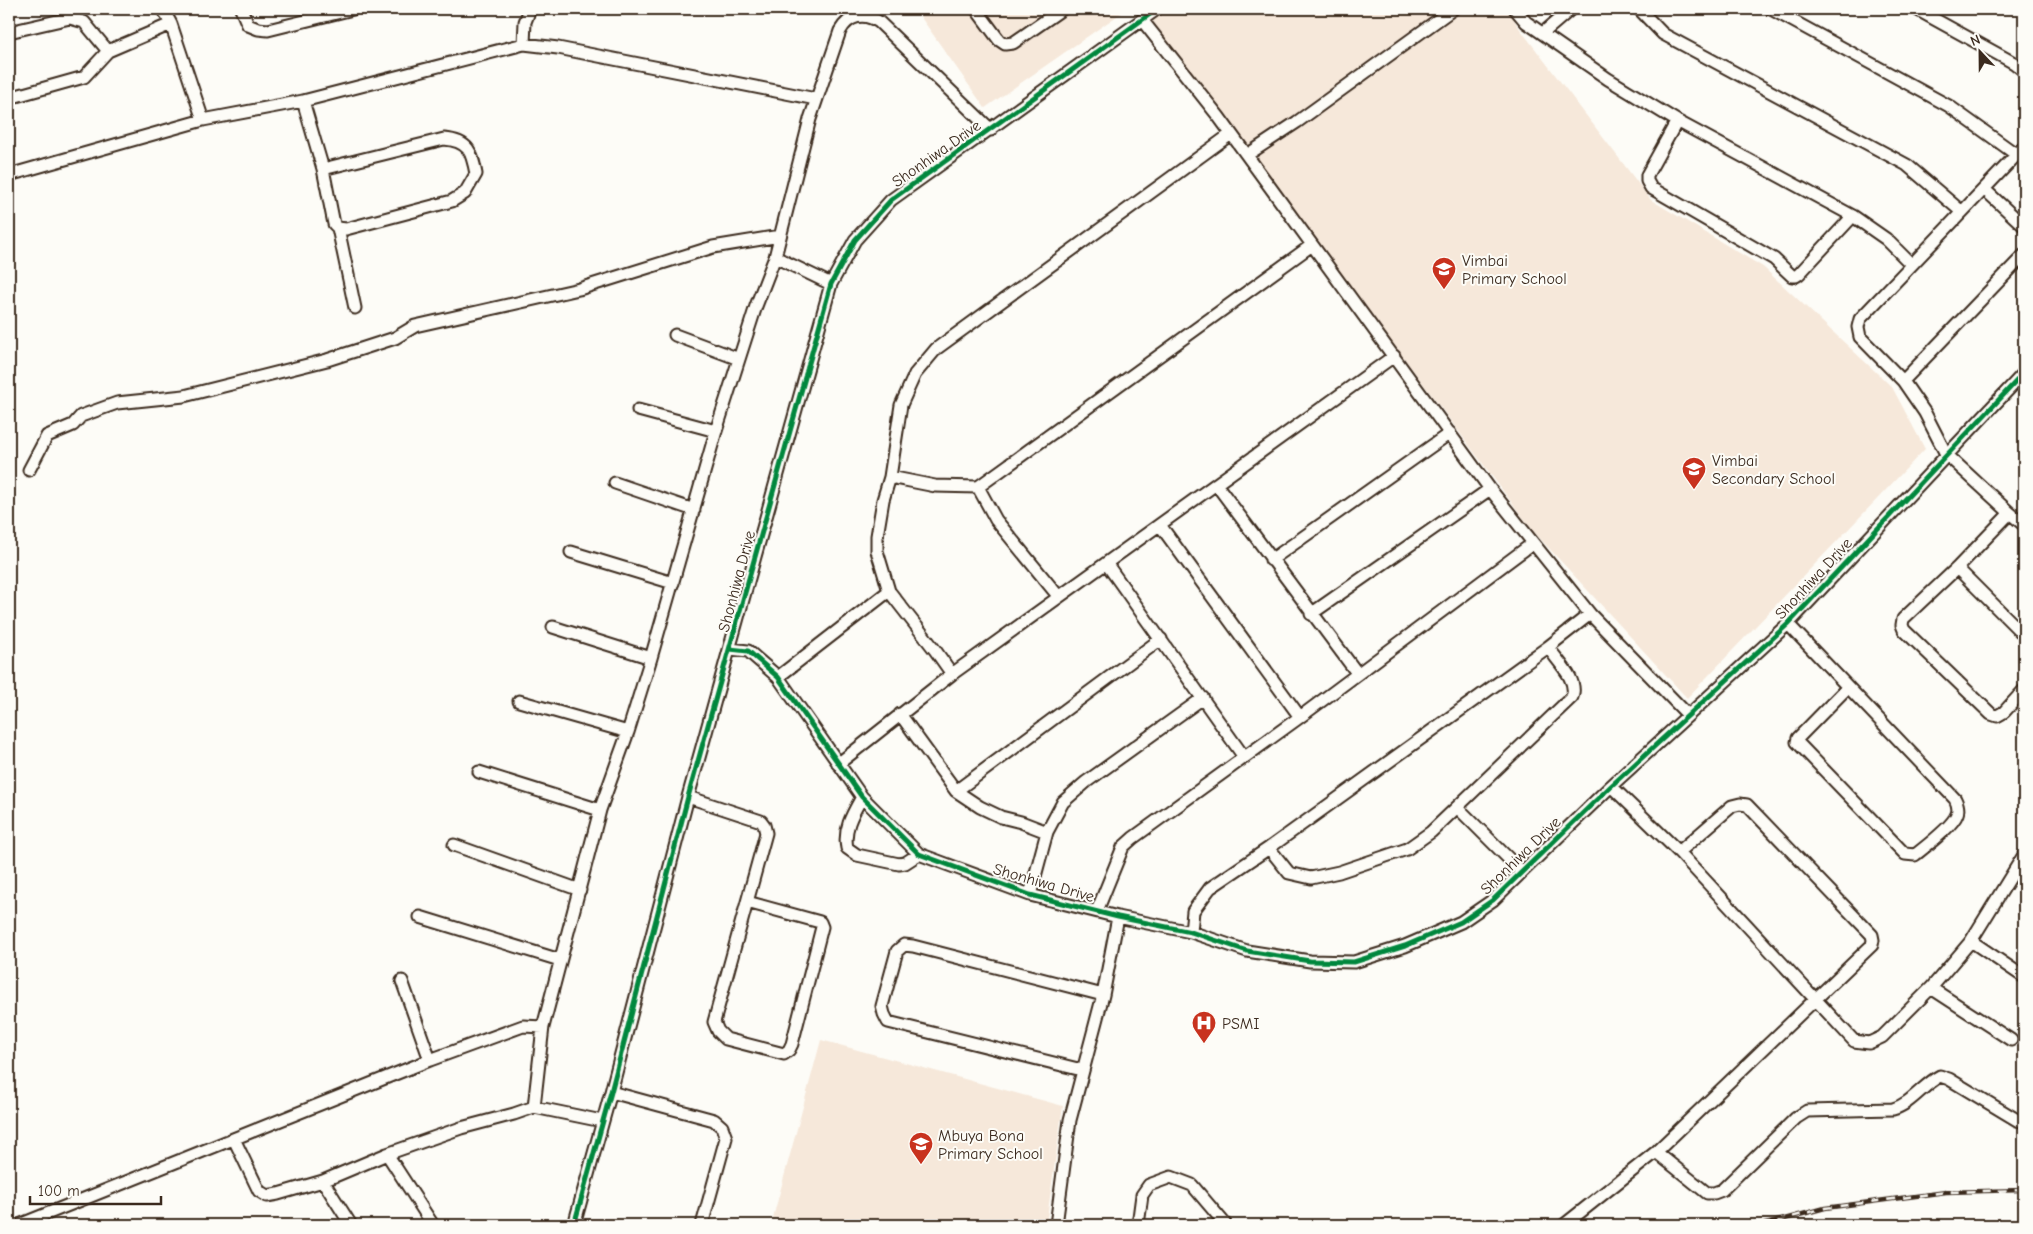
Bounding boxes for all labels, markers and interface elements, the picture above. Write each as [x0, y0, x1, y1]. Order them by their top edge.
north arrow [1956, 28, 2006, 78]
text: N [1968, 31, 1983, 50]
street label: Shonhiwa Drive [889, 117, 984, 191]
place label: Vimbai Primary School [1462, 252, 1567, 288]
school or university icon: Vimbai Primary School [1431, 256, 1457, 290]
place label: Vimbai Secondary School [1712, 452, 1835, 488]
school or university icon: Vimbai Secondary School [1681, 456, 1707, 490]
street label: Shonhiwa Drive [715, 529, 759, 634]
street label: Shonhiwa Drive [1772, 534, 1856, 623]
street label: Shonhiwa Drive [1477, 813, 1564, 898]
street label: Shonhiwa Drive [991, 860, 1096, 906]
hospital icon: PSMI [1191, 1010, 1217, 1044]
place label: PSMI [1222, 1015, 1259, 1033]
place label: Mbuya Bona Primary School [938, 1127, 1043, 1163]
school or university icon: Mbuya Bona Primary School [908, 1131, 934, 1165]
scale bar [30, 1174, 161, 1206]
text: 100 m [38, 1182, 80, 1200]

